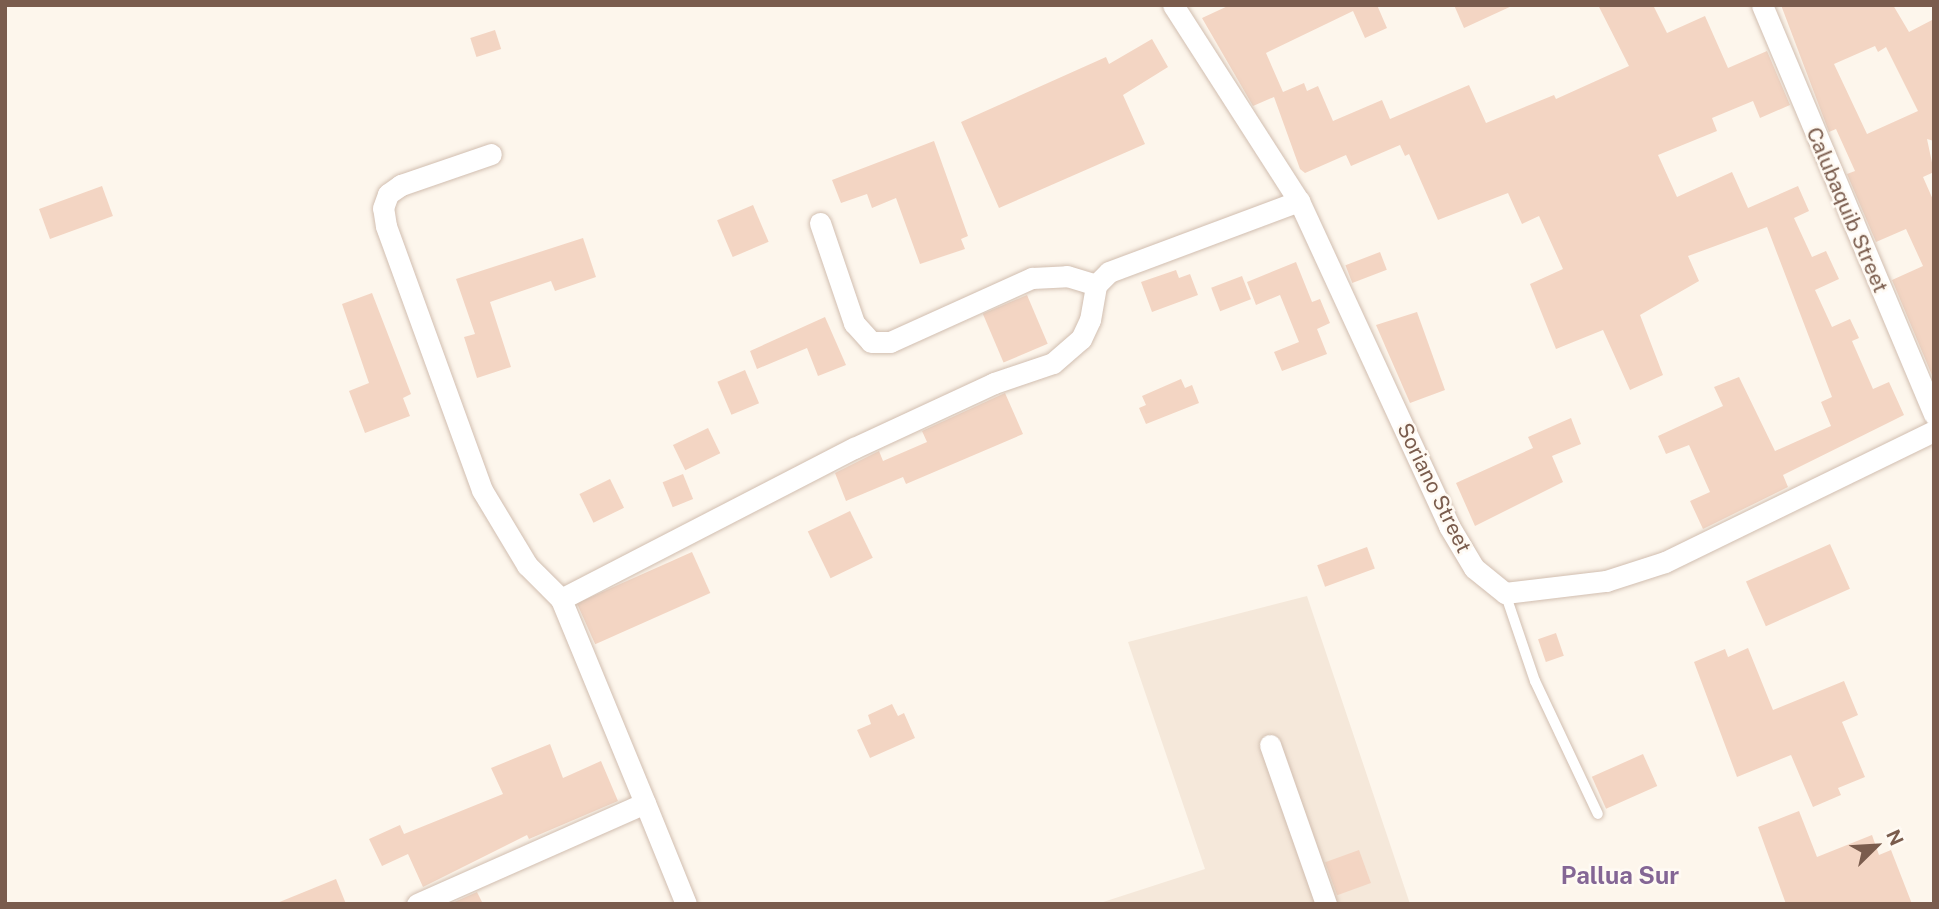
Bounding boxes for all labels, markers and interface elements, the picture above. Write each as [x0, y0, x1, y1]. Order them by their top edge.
street label: Calubaquib Street [1801, 123, 1893, 297]
street label: Soriano Street [1392, 419, 1476, 557]
north arrow [1841, 811, 1911, 881]
text: N [1882, 826, 1908, 849]
district label: Pallua Sur [1561, 862, 1679, 890]

